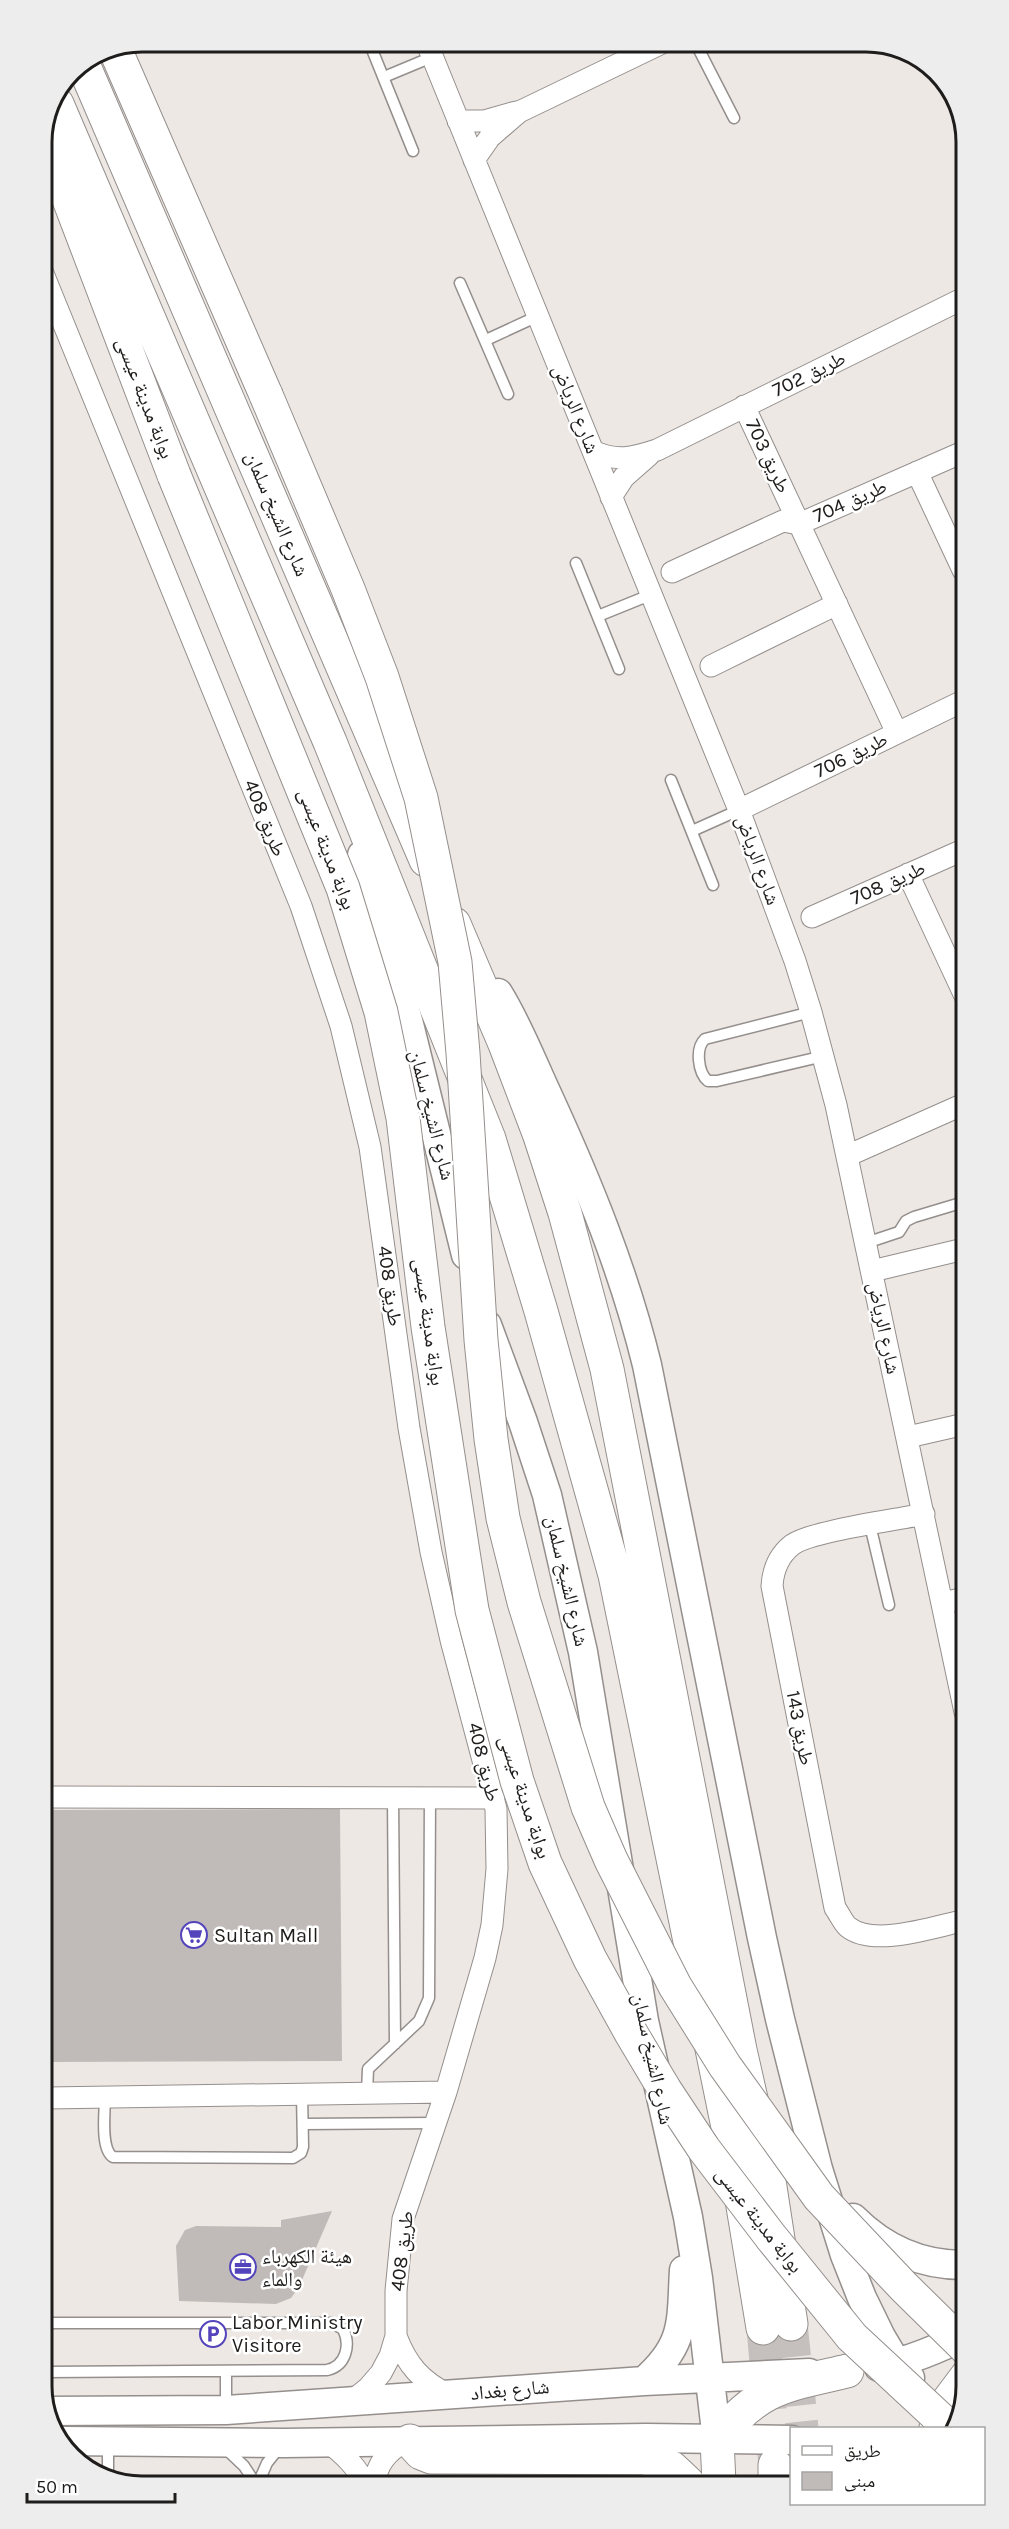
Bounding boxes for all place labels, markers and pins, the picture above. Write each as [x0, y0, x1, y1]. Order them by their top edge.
supermarket icon: Sultan Mall [179, 1920, 209, 1950]
place label: Sultan Mall [214, 1924, 318, 1947]
place label: هيئة الكهرباء والماء [262, 2245, 352, 2291]
office icon: هيئة الكهرباء والماء [228, 2252, 258, 2282]
place label: Labor Ministry Visitore [232, 2311, 363, 2357]
parking icon: Labor Ministry Visitore [198, 2319, 228, 2349]

